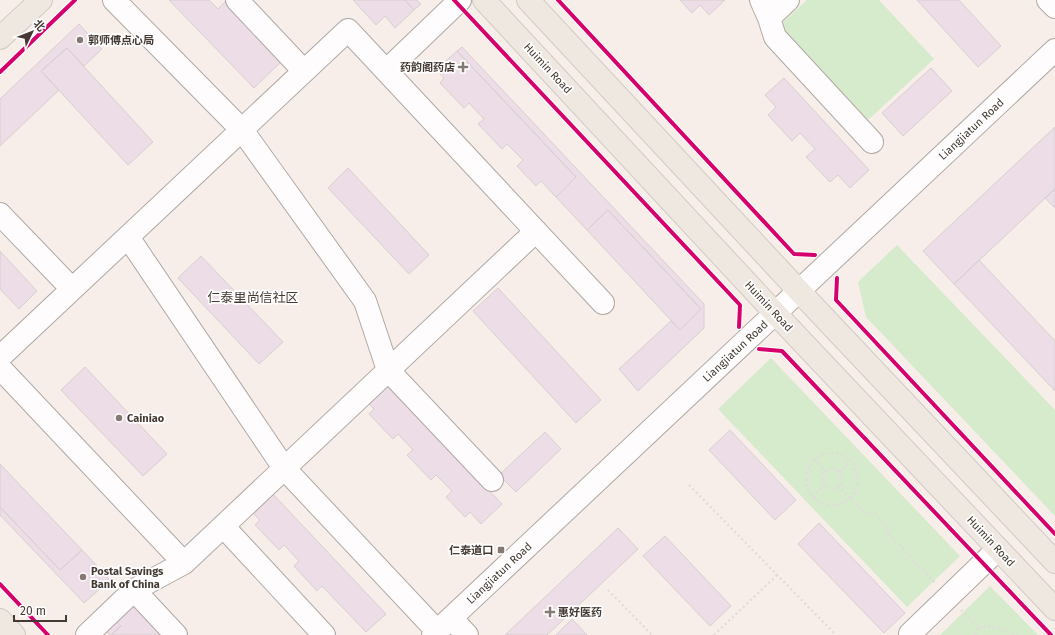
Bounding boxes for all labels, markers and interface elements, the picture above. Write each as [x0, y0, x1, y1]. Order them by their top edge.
north arrow [12, 12, 52, 52]
text: 北 [30, 17, 47, 34]
place label: 郭师傅点心局 [88, 34, 154, 47]
marker: 郭师傅点心局 [75, 35, 85, 45]
street label: Huimin Road [521, 40, 574, 96]
place label: 药韵阁药店 [400, 61, 455, 74]
marker: 药韵阁药店 [458, 62, 468, 72]
street label: Liangjiatun Road [936, 96, 1006, 163]
street label: Huimin Road [742, 278, 795, 334]
district label: 仁泰里尚信社区 [207, 290, 299, 305]
street label: Liangjiatun Road [700, 318, 770, 385]
place label: Cainiao [127, 412, 165, 425]
marker: Cainiao [114, 413, 124, 423]
street label: Huimin Road [964, 513, 1017, 569]
street label: Liangjiatun Road [464, 540, 534, 607]
place label: 仁泰道口 [449, 544, 493, 557]
marker: 仁泰道口 [496, 545, 506, 555]
place label: Postal Savings Bank of China [91, 565, 164, 591]
marker: Postal Savings Bank of China [78, 572, 88, 582]
scale bar [14, 597, 66, 623]
text: 20 m [20, 604, 46, 618]
place label: 惠好医药 [558, 606, 602, 619]
marker: 惠好医药 [545, 607, 555, 617]

